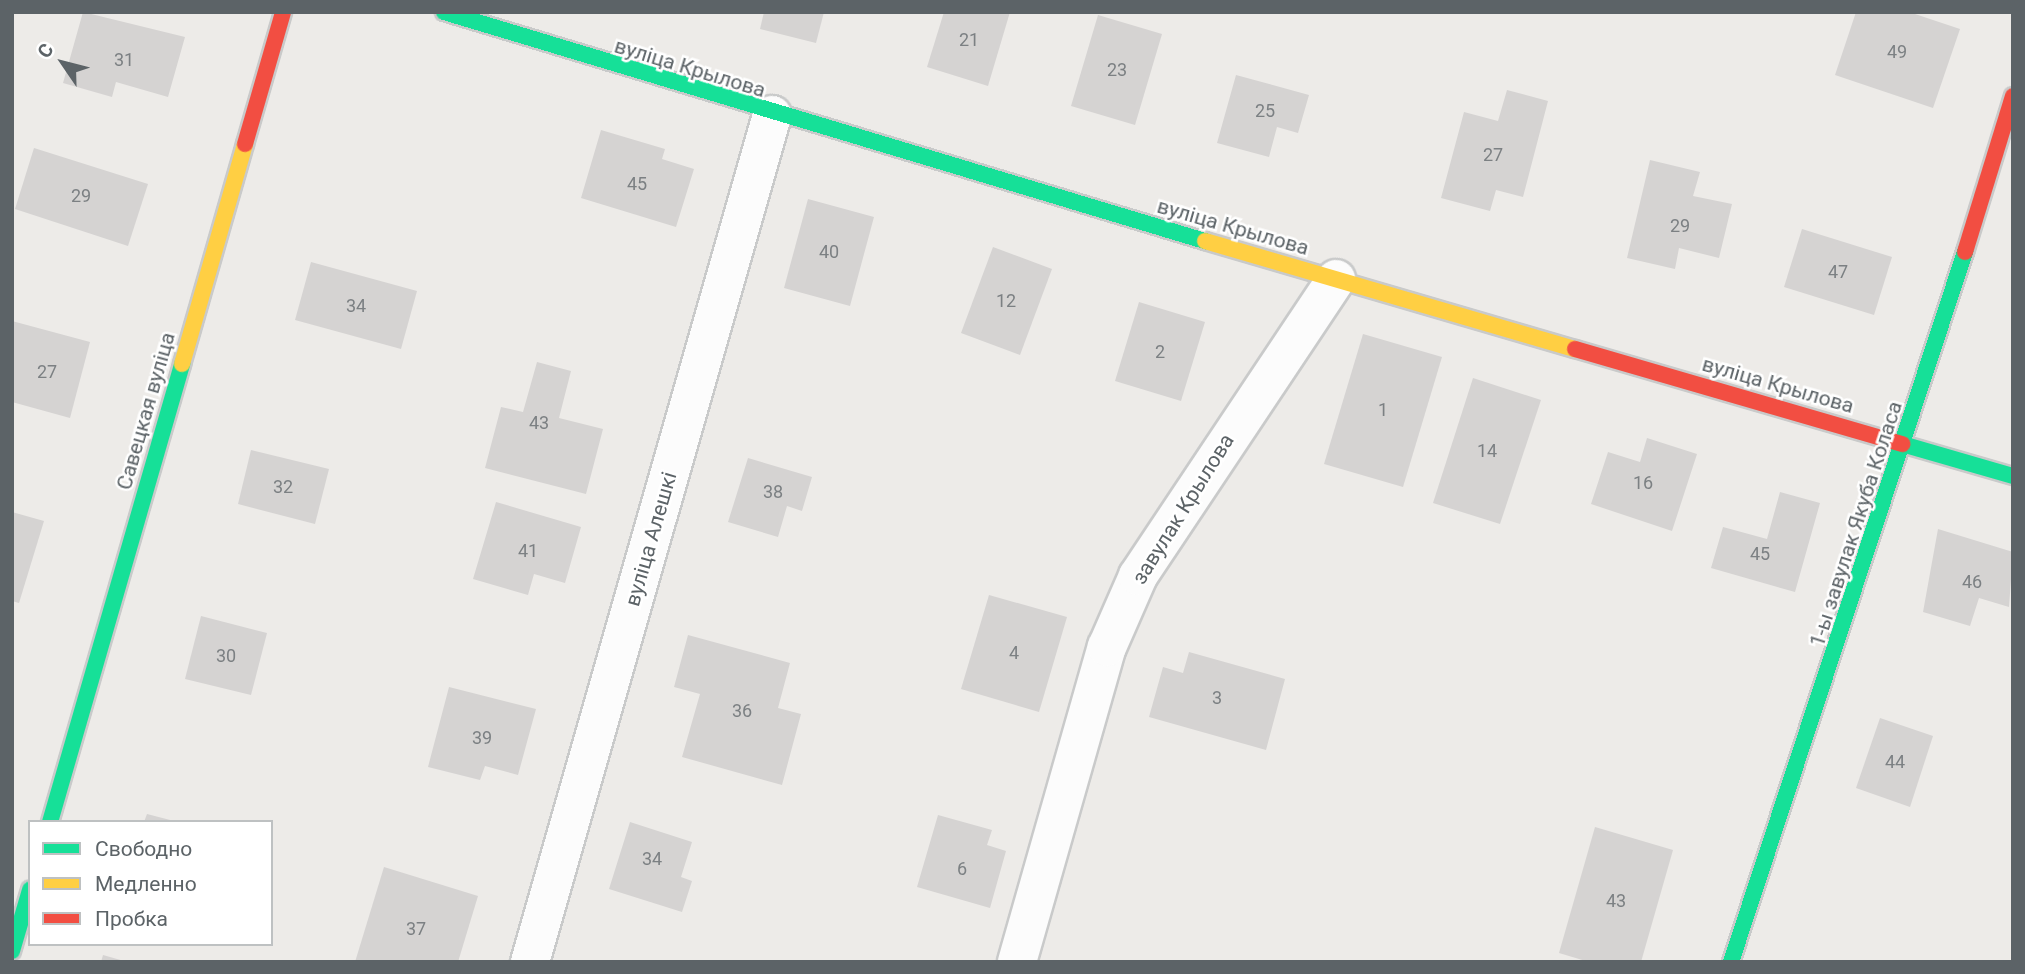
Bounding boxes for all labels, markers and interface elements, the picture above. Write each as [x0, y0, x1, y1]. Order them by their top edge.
north arrow [28, 28, 98, 98]
house number: 21 [959, 29, 979, 51]
street label: вуліца Крылова [611, 33, 769, 103]
text: С [32, 39, 58, 62]
house number: 49 [1887, 41, 1907, 63]
house number: 31 [114, 49, 134, 71]
house number: 23 [1107, 59, 1127, 81]
house number: 25 [1255, 100, 1275, 122]
house number: 27 [1483, 144, 1503, 166]
house number: 45 [627, 173, 647, 195]
house number: 29 [71, 185, 91, 207]
street label: вуліца Крылова [1154, 193, 1312, 261]
house number: 29 [1670, 215, 1690, 237]
house number: 40 [819, 241, 839, 263]
house number: 47 [1828, 261, 1848, 283]
house number: 12 [996, 290, 1016, 312]
house number: 34 [346, 295, 366, 317]
street label: Савецкая вуліца [111, 329, 181, 493]
house number: 2 [1155, 341, 1165, 363]
street label: вуліца Крылова [1699, 351, 1857, 419]
house number: 27 [37, 361, 57, 383]
street label: 1-ы завулак Якуба Коласа [1804, 398, 1908, 650]
house number: 1 [1378, 399, 1388, 421]
house number: 43 [529, 412, 549, 434]
street label: завулак Крылова [1127, 429, 1239, 589]
house number: 14 [1477, 440, 1497, 462]
street label: вуліца Алешкі [620, 469, 682, 609]
house number: 16 [1633, 472, 1653, 494]
house number: 32 [273, 476, 293, 498]
house number: 38 [763, 481, 783, 503]
house number: 41 [518, 540, 538, 562]
house number: 45 [1750, 543, 1770, 565]
house number: 46 [1962, 571, 1982, 593]
house number: 4 [1009, 642, 1019, 664]
house number: 30 [216, 645, 236, 667]
house number: 3 [1212, 687, 1222, 709]
house number: 36 [732, 700, 752, 722]
house number: 39 [472, 727, 492, 749]
house number: 44 [1885, 751, 1905, 773]
legend [28, 820, 273, 946]
text: Свободно [95, 837, 192, 861]
house number: 34 [642, 848, 662, 870]
house number: 6 [957, 858, 967, 880]
text: Медленно [95, 872, 197, 896]
house number: 43 [1606, 890, 1626, 912]
text: Пробка [95, 907, 168, 931]
house number: 37 [406, 918, 426, 940]

